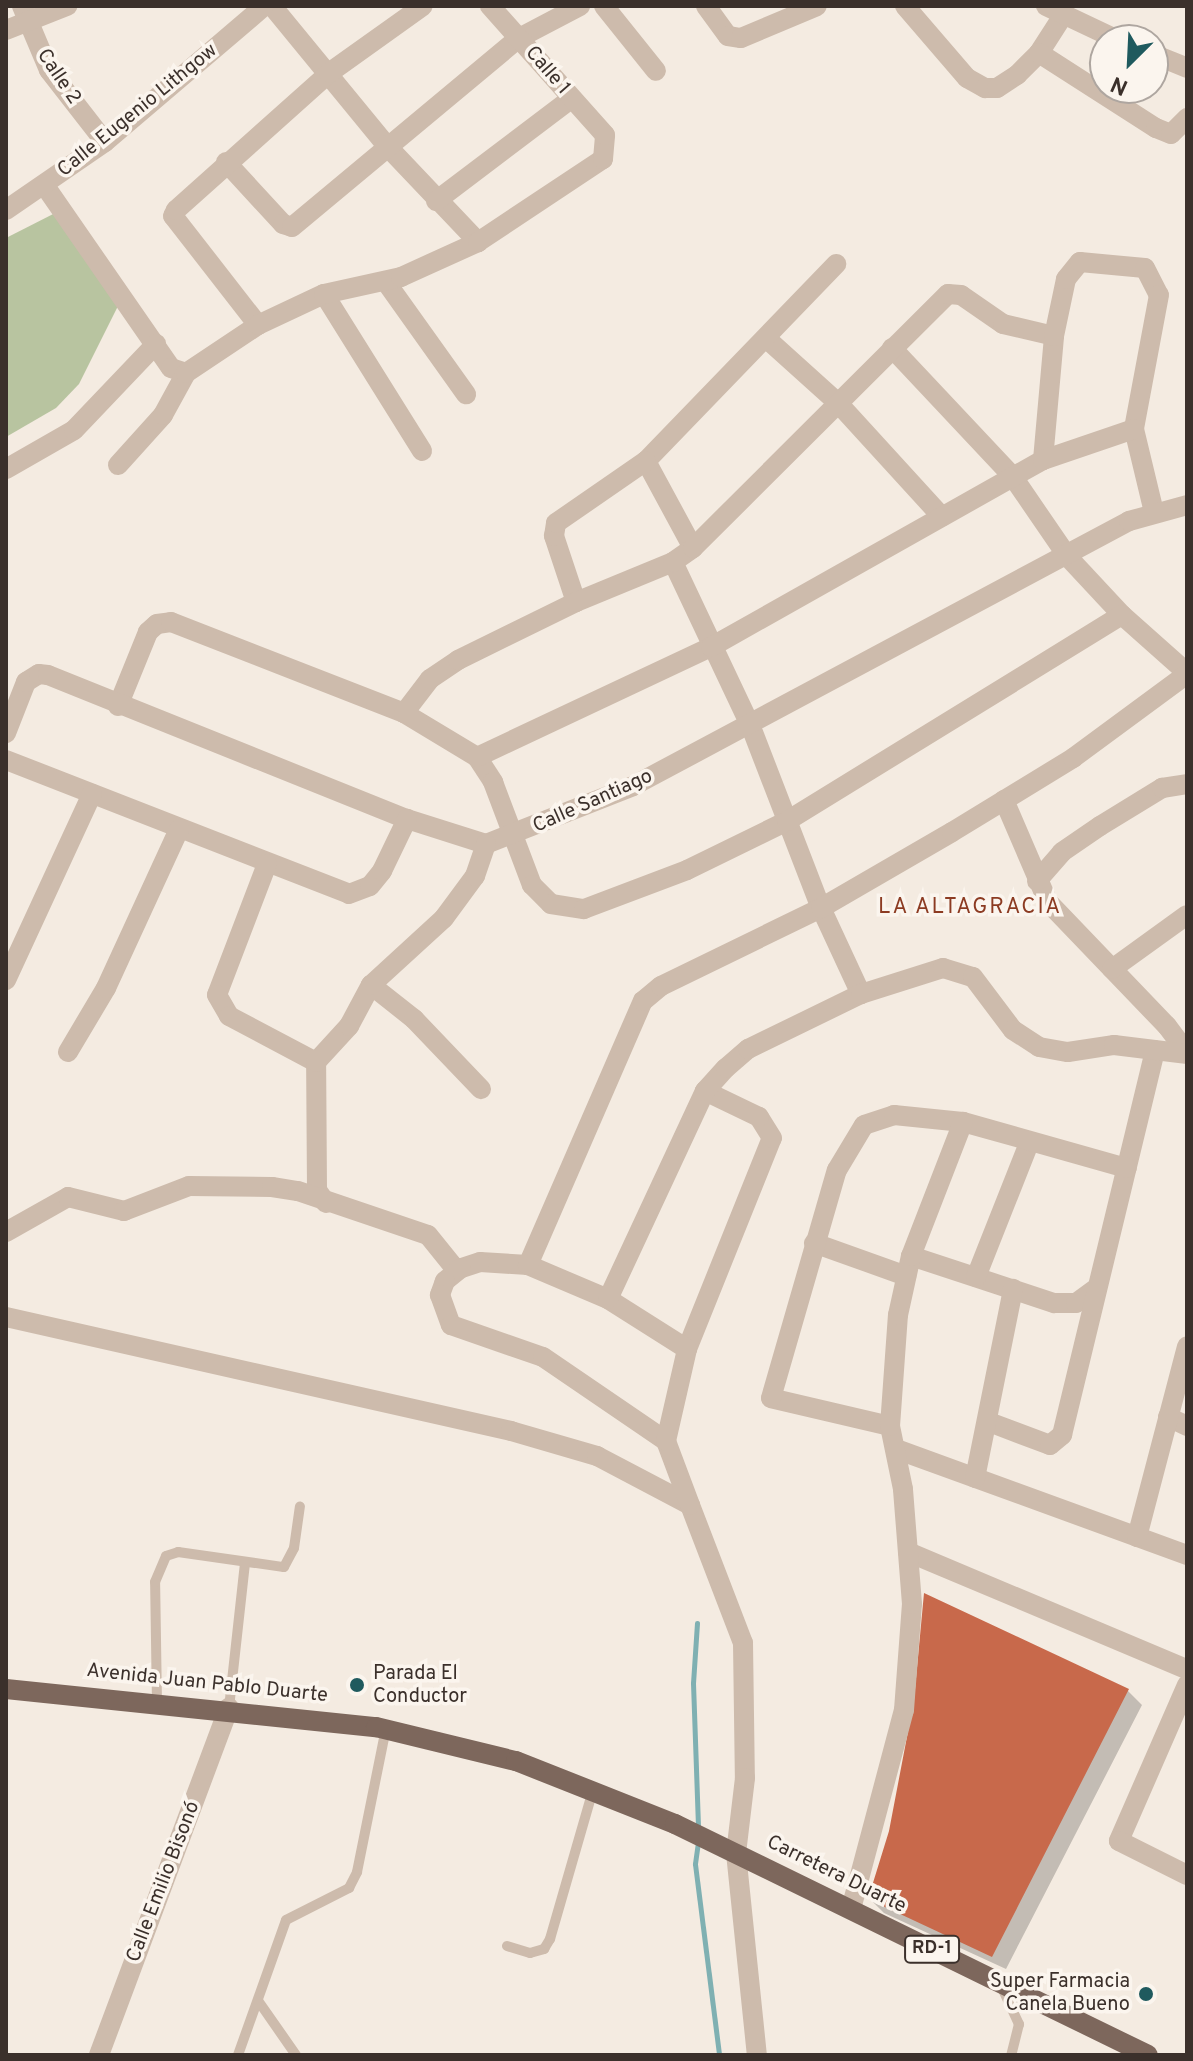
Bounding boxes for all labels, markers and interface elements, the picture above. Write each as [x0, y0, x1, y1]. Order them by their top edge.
north arrow [1089, 24, 1169, 104]
street label: Calle Eugenio Lithgow [53, 39, 223, 183]
street label: Calle 1 [519, 42, 575, 100]
street label: Calle 2 [31, 45, 85, 109]
text: N [1107, 69, 1133, 100]
street label: Calle Santiago [529, 765, 657, 839]
district label: LA ALTAGRACIA [877, 895, 1063, 921]
street label: Avenida Juan Pablo Duarte [85, 1659, 329, 1709]
place label: Parada El Conductor [373, 1662, 467, 1709]
marker: Parada El Conductor [348, 1676, 366, 1694]
street label: Calle Emilio Bisonó [122, 1798, 206, 1966]
street label: Carretera Duarte [762, 1831, 910, 1919]
road number: RD-1 [904, 1935, 960, 1963]
place label: Super Farmacia Canela Bueno [990, 1970, 1130, 2017]
marker: Super Farmacia Canela Bueno [1137, 1985, 1155, 2003]

